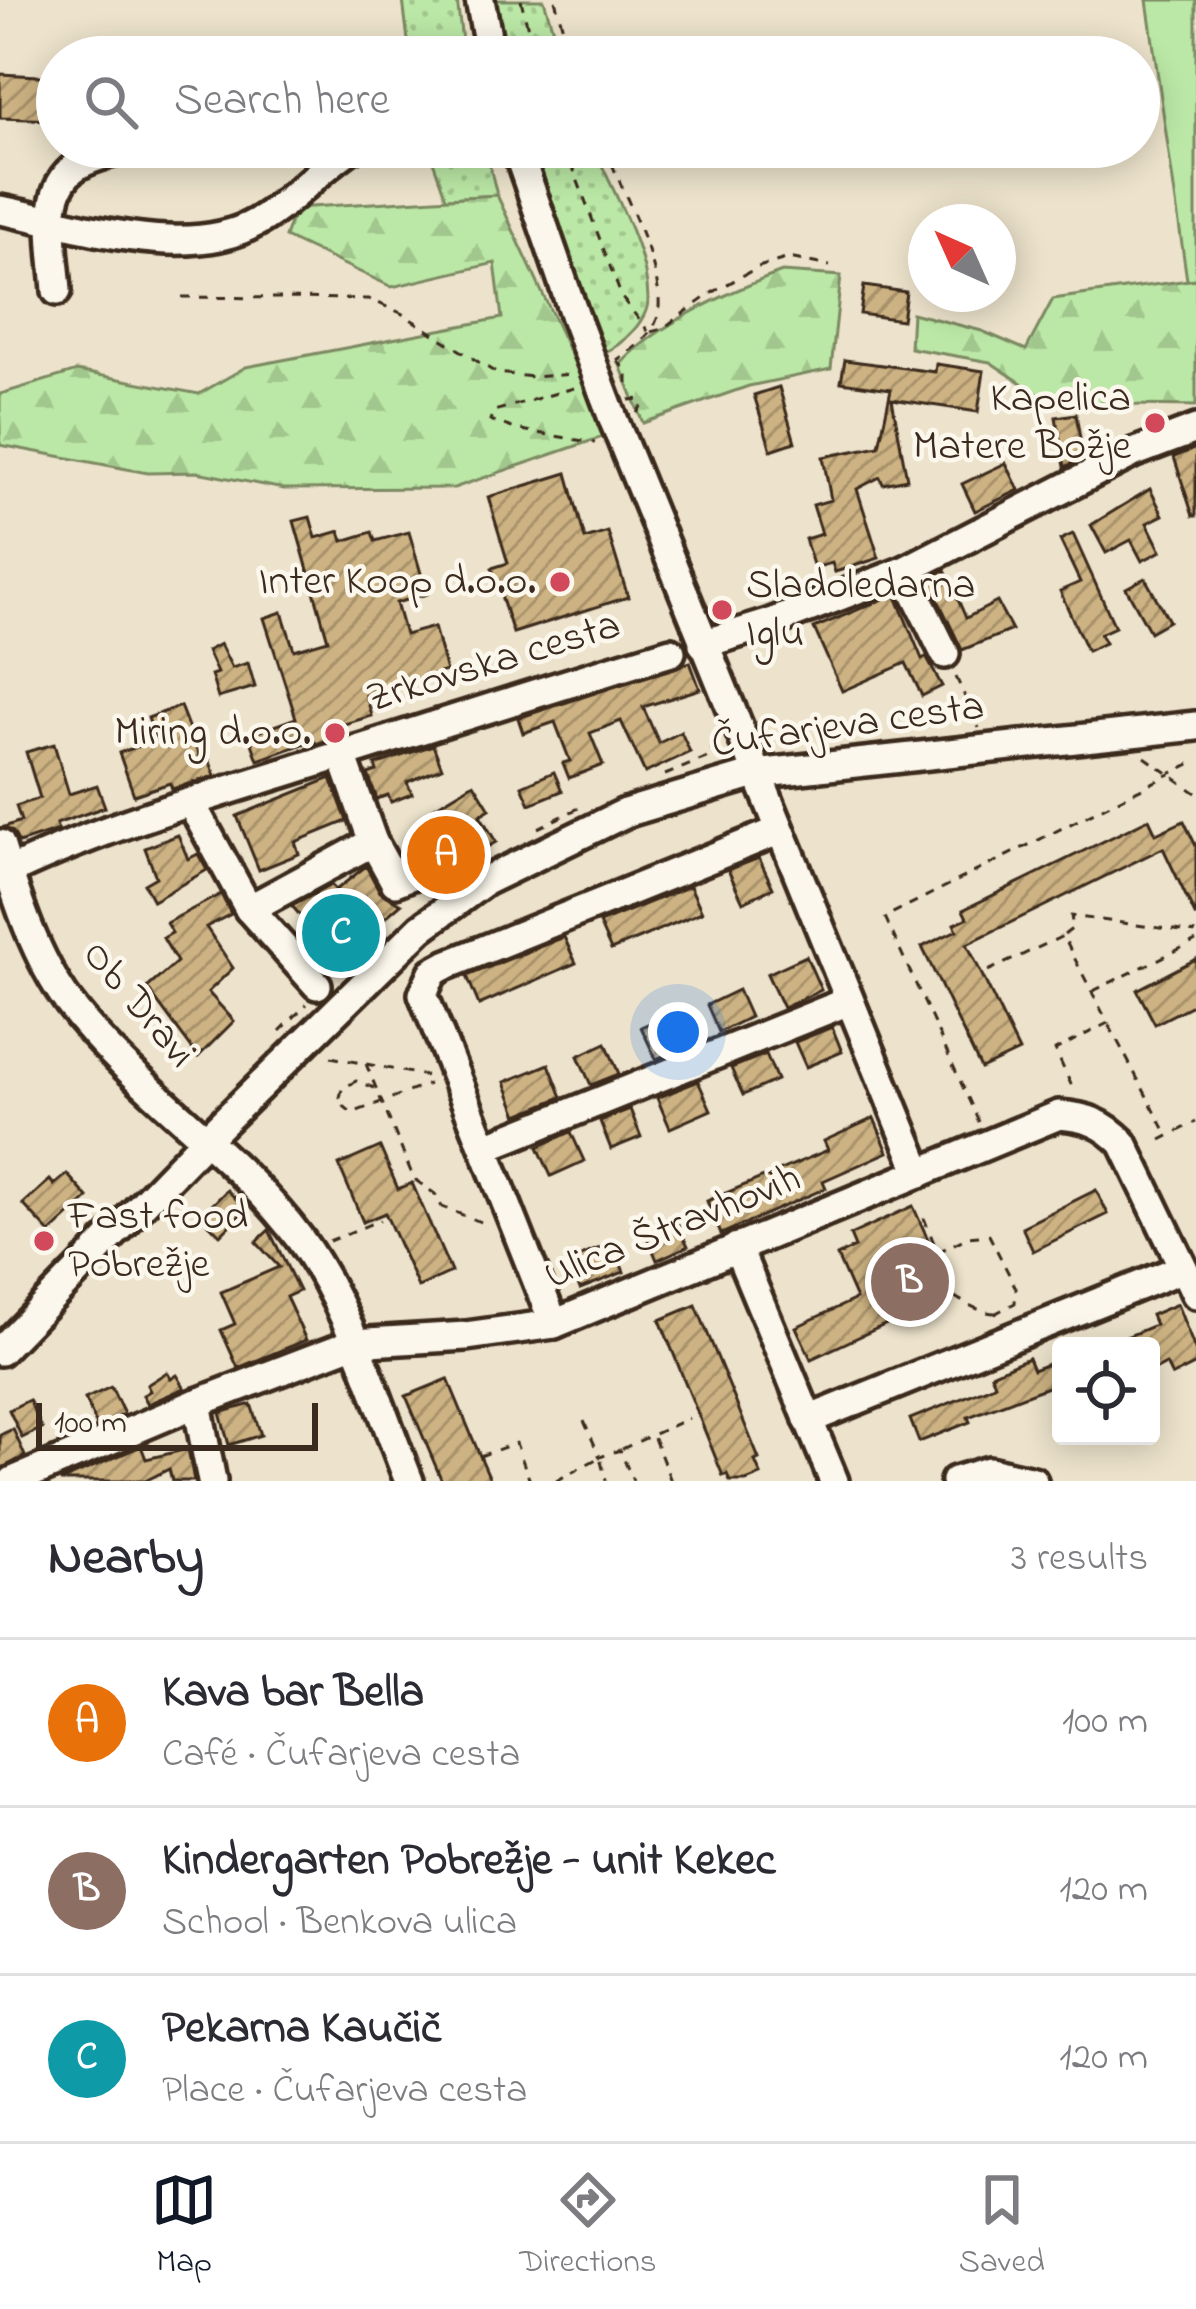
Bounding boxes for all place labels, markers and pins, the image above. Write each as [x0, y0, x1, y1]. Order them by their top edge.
place label: Kapelica Matere Božje [913, 369, 1131, 478]
marker: Kapelica Matere Božje [1142, 410, 1168, 436]
place label: Inter Koop d.o.o. [259, 552, 536, 613]
place label: Sladoledarna Iglu [746, 556, 975, 665]
marker: Inter Koop d.o.o. [547, 569, 573, 595]
marker: Sladoledarna Iglu [709, 597, 735, 623]
place label: Miring d.o.o. [114, 703, 311, 764]
marker: Miring d.o.o. [322, 720, 348, 746]
pin: A [407, 810, 485, 900]
pin: C [302, 888, 380, 978]
place label: Fast food Pobrežje [67, 1187, 248, 1296]
marker: Fast food Pobrežje [31, 1228, 57, 1254]
pin: B [871, 1237, 949, 1327]

